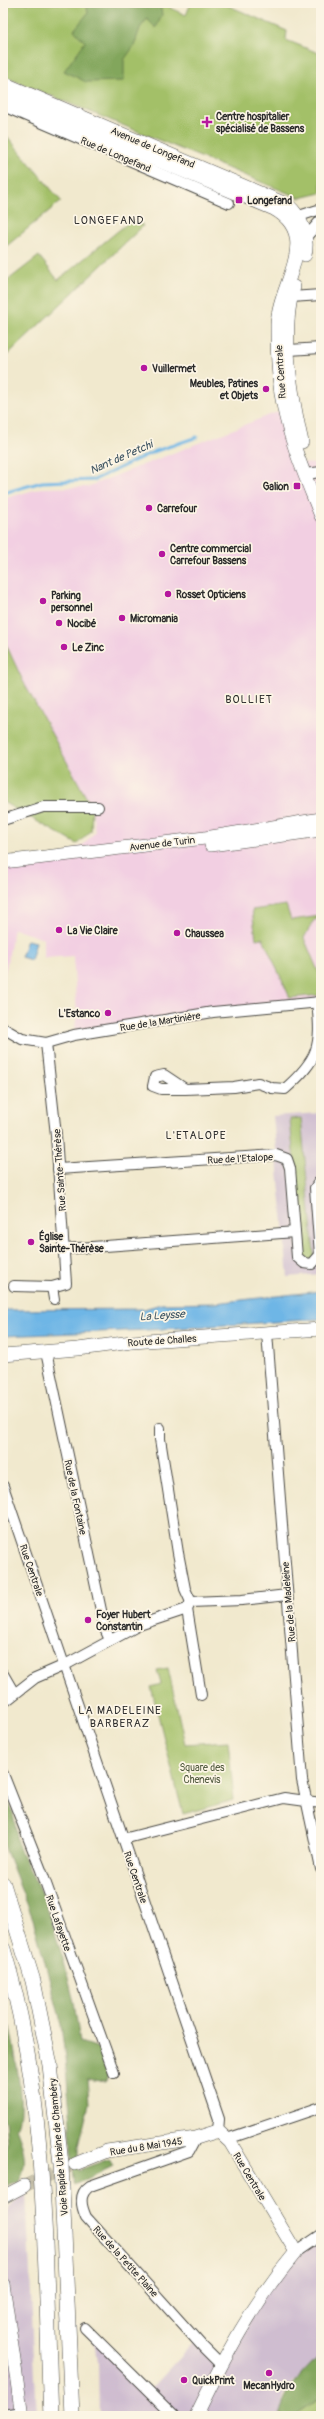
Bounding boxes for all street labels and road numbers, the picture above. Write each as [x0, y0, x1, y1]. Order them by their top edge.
street label: Avenue de Longefand [109, 125, 197, 171]
street label: Rue de Longefand [79, 135, 153, 175]
street label: Rue Centrale [273, 345, 289, 399]
street label: Avenue de Turin [129, 834, 196, 854]
street label: Rue de la Martinière [119, 1010, 201, 1034]
street label: Rue Sainte-Thérèse [51, 1128, 69, 1212]
street label: Rue de l'Etalope [207, 1151, 273, 1167]
street label: Route de Challes [127, 1333, 197, 1349]
street label: Rue de la Fontaine [61, 1459, 89, 1536]
street label: Rue Centrale [17, 1543, 46, 1598]
street label: Rue de la Madeleine [280, 1561, 298, 1643]
street label: Rue Centrale [121, 1850, 150, 1905]
street label: Rue Lafayette [43, 1894, 73, 1953]
street label: Voie Rapide Urbaine de Chambéry [47, 2077, 71, 2216]
street label: Rue du 8 Mai 1945 [109, 2135, 183, 2159]
street label: Rue Centrale [230, 2150, 268, 2203]
street label: Rue de la Petite Plaine [90, 2224, 160, 2300]

